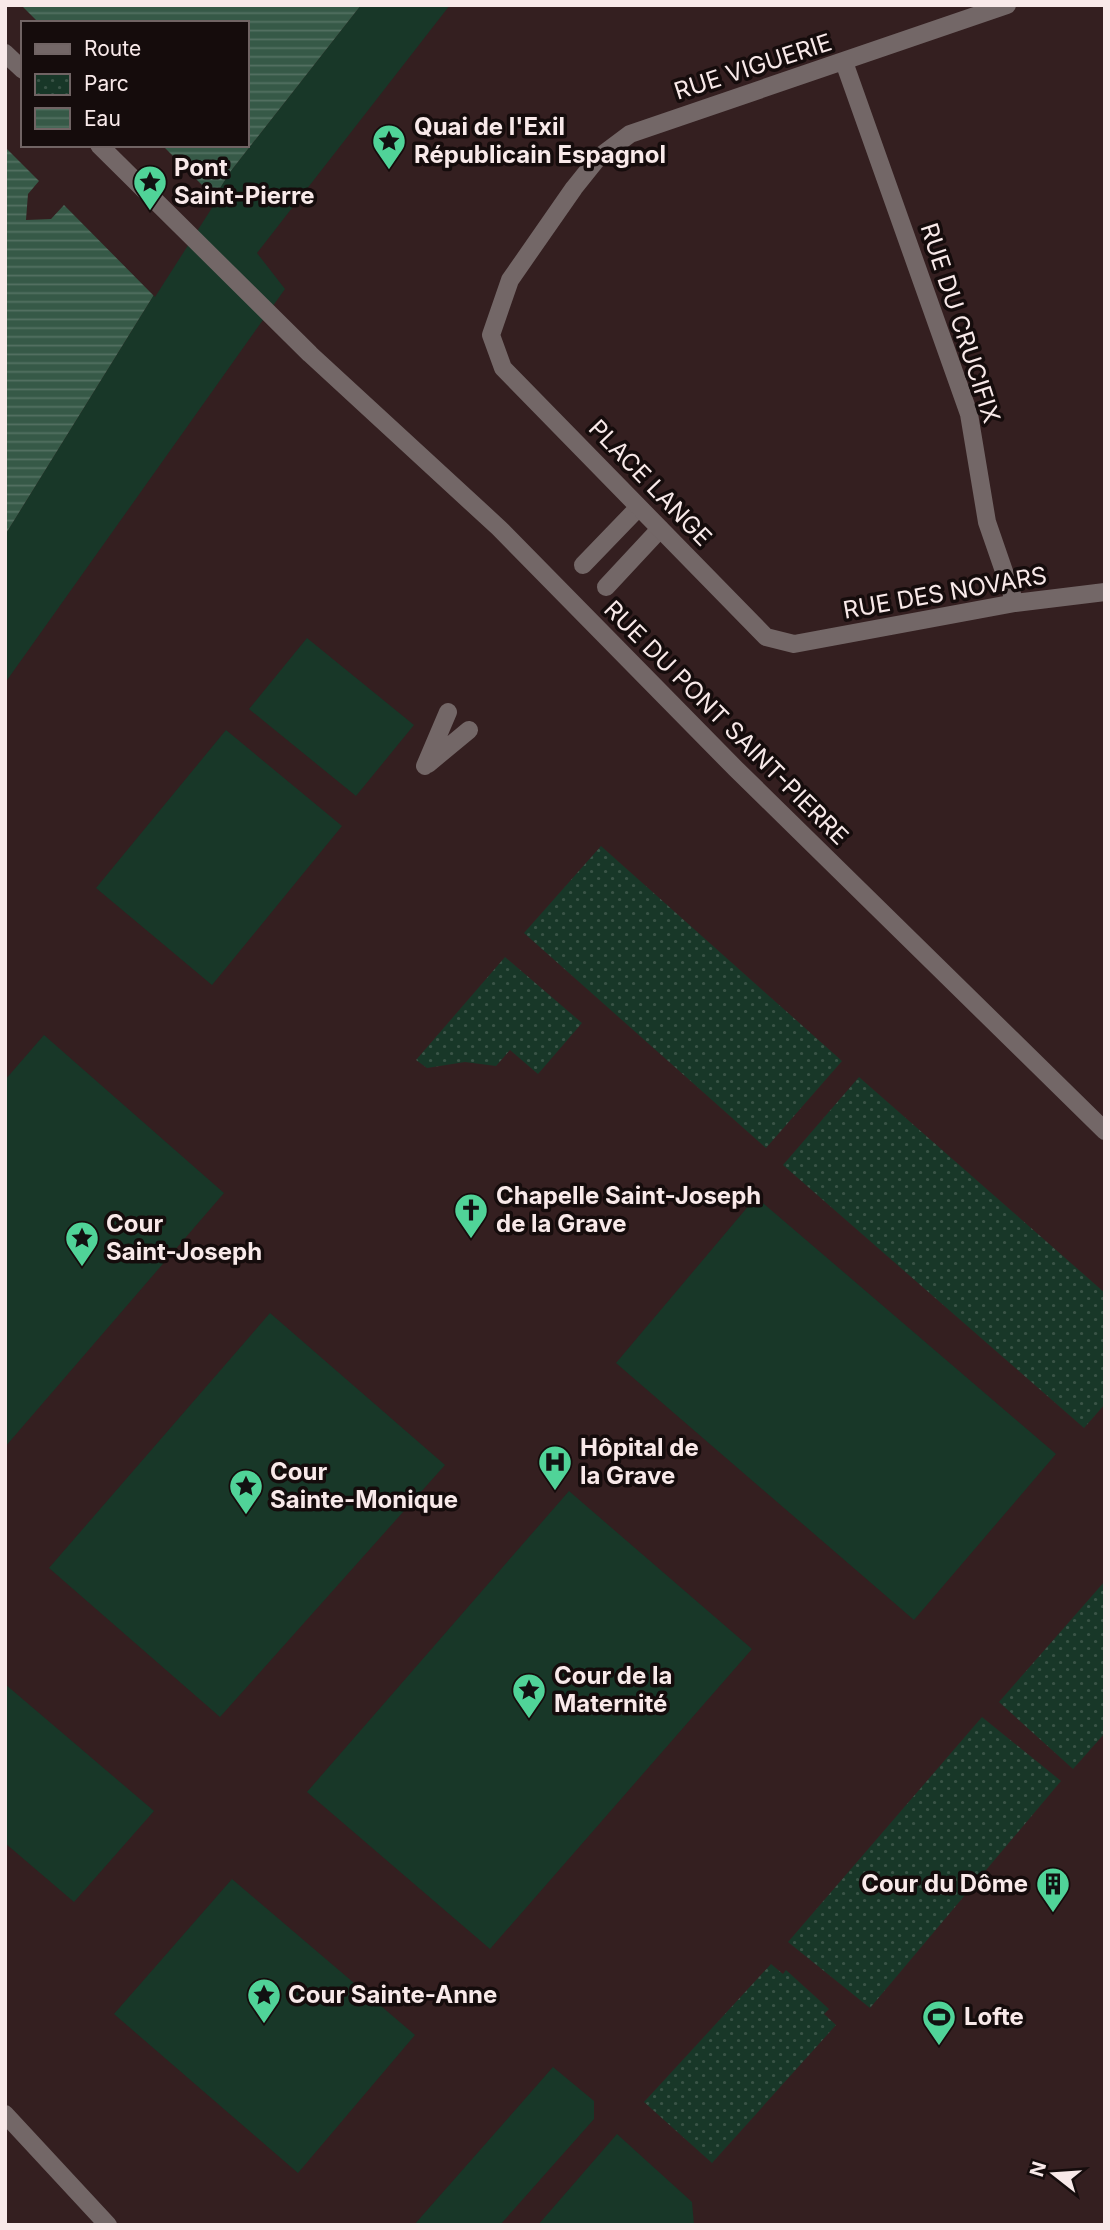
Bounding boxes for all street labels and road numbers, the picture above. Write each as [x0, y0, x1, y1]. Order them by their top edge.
street label: RUE VIGUERIE [670, 27, 835, 106]
street label: RUE DU CRUCIFIX [915, 219, 1006, 426]
street label: PLACE LANGE [583, 414, 718, 552]
street label: RUE DES NOVARS [841, 560, 1049, 625]
street label: RUE DU PONT SAINT-PIERRE [598, 595, 854, 851]

